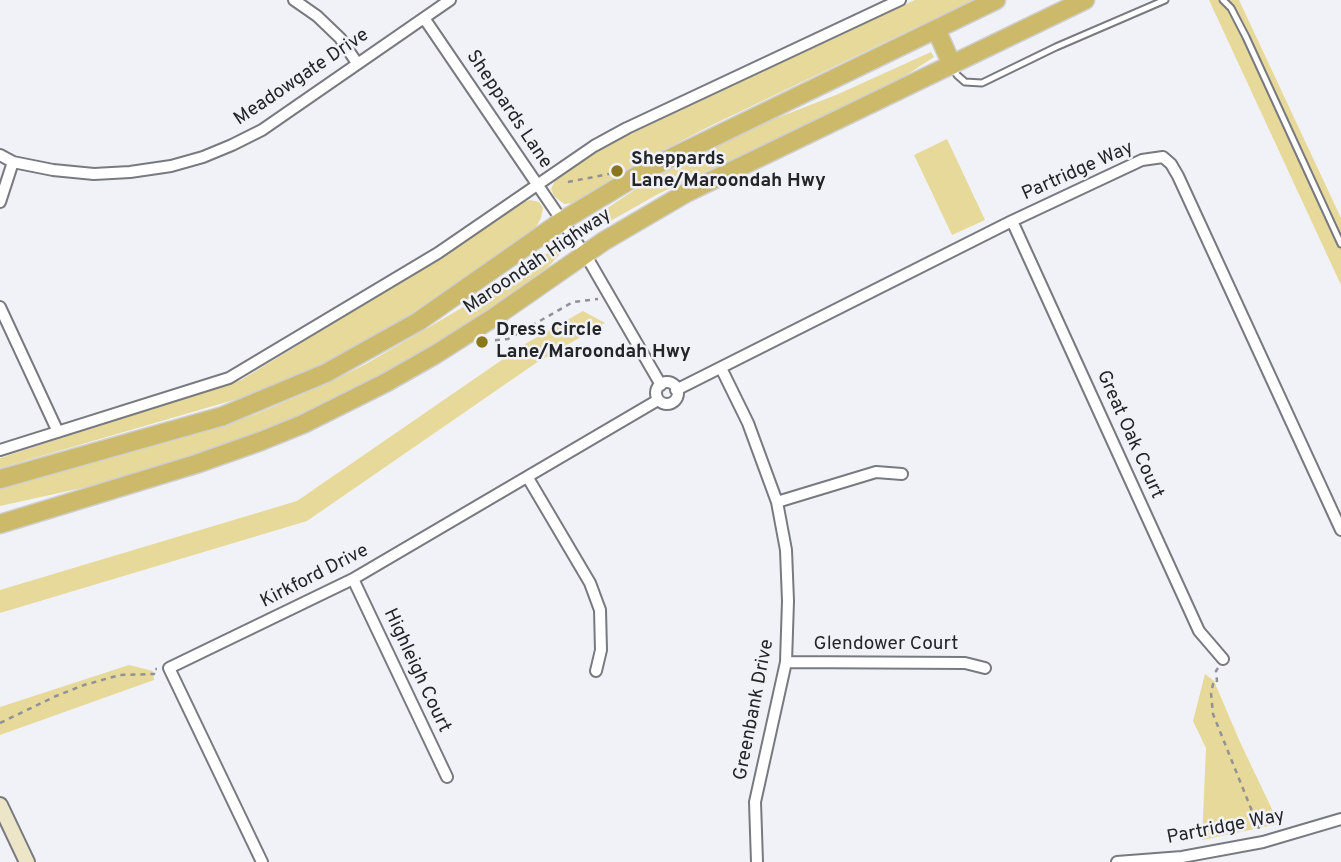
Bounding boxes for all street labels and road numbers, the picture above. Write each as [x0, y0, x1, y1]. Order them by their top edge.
street label: Meadowgate Drive [230, 25, 374, 131]
street label: Sheppards Lane [460, 47, 556, 173]
street label: Partridge Way [1019, 137, 1137, 207]
street label: Maroondah Highway [460, 204, 616, 320]
street label: Great Oak Court [1090, 367, 1168, 503]
street label: Kirkford Drive [257, 540, 373, 614]
street label: Highleigh Court [377, 605, 455, 737]
street label: Glendower Court [814, 634, 958, 656]
street label: Greenbank Drive [730, 638, 780, 782]
street label: Partridge Way [1165, 805, 1287, 851]

